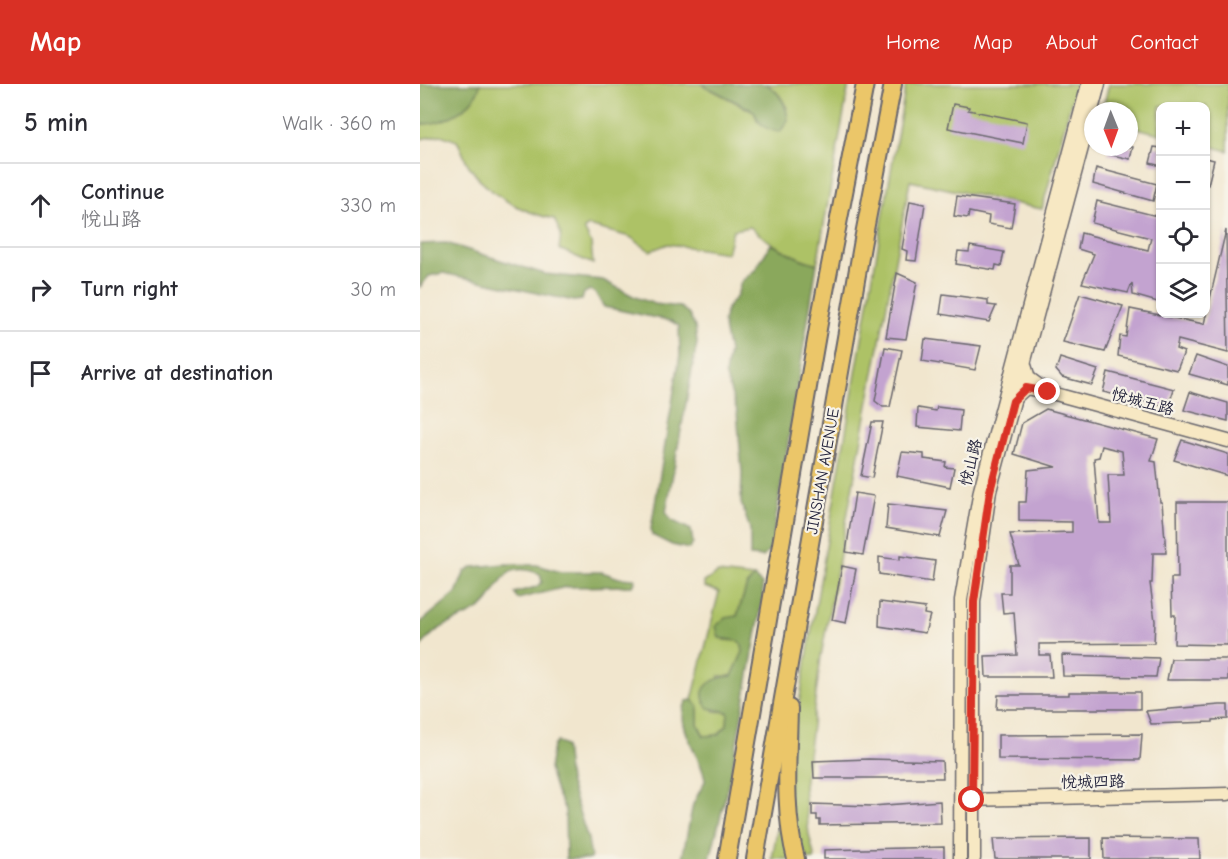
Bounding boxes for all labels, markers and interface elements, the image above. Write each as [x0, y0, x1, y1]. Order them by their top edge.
text: Map [30, 26, 81, 58]
text: Home [886, 30, 940, 54]
text: Map [973, 30, 1013, 54]
text: About [1046, 30, 1097, 54]
text: Contact [1130, 30, 1198, 54]
north arrow [1084, 102, 1138, 156]
map controls [1156, 102, 1210, 318]
button: + [1156, 102, 1210, 156]
text: 5 min [24, 108, 88, 138]
text: Walk · 360 m [282, 112, 396, 135]
button: − [1156, 156, 1210, 210]
text: Continue [81, 179, 164, 205]
icon: ahead [24, 189, 57, 222]
text: 330 m [340, 194, 396, 217]
text: 悦山路 [81, 208, 141, 231]
button: locate [1156, 210, 1210, 264]
button: layers [1156, 264, 1210, 318]
icon: right [24, 273, 57, 306]
text: Turn right [81, 276, 178, 302]
text: 30 m [350, 278, 396, 301]
icon: arrive [24, 357, 57, 390]
text: Arrive at destination [81, 360, 273, 386]
route end [1034, 378, 1060, 404]
street label: 悦城五路 [1109, 385, 1176, 419]
street label: JINSHAN AVENUE [803, 406, 843, 536]
street label: 悦山路 [956, 437, 986, 488]
street label: 悦城四路 [1061, 772, 1125, 792]
route start [958, 786, 984, 812]

